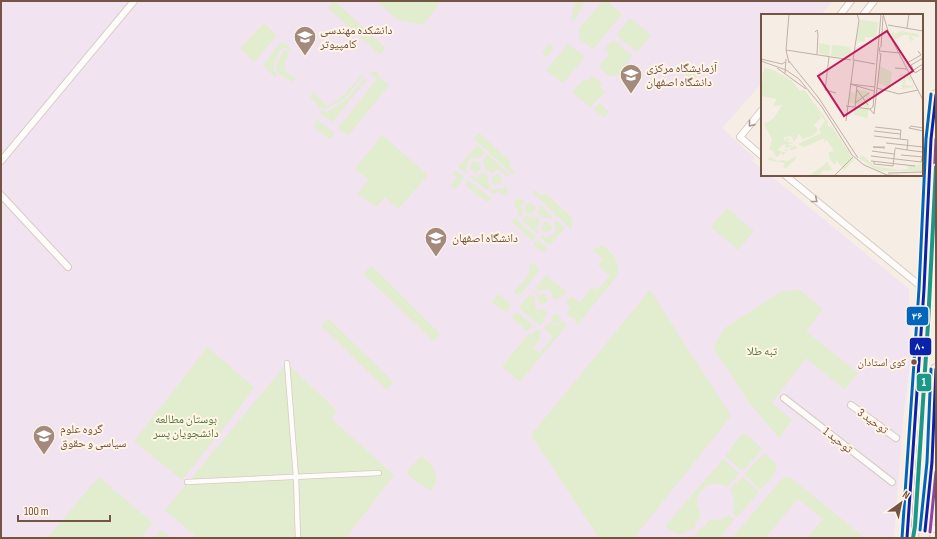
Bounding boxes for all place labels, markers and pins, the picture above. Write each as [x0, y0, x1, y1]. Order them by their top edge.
place label: دانشکده مهندسی کامپیوتر [319, 23, 392, 52]
school or university icon: دانشکده مهندسی کامپیوتر [292, 24, 318, 57]
place label: آزمایشگاه مرکزی دانشگاه اصفهان [646, 61, 718, 90]
school or university icon: آزمایشگاه مرکزی دانشگاه اصفهان [618, 62, 644, 95]
school or university icon: دانشگاه اصفهان [423, 225, 449, 258]
place label: دانشگاه اصفهان [452, 231, 518, 246]
place label: کوی استادان [858, 356, 906, 369]
marker: کوی استادان [909, 357, 919, 367]
place label: گروه علوم سیاسی و حقوق [60, 422, 127, 451]
school or university icon: گروه علوم سیاسی و حقوق [31, 423, 57, 456]

